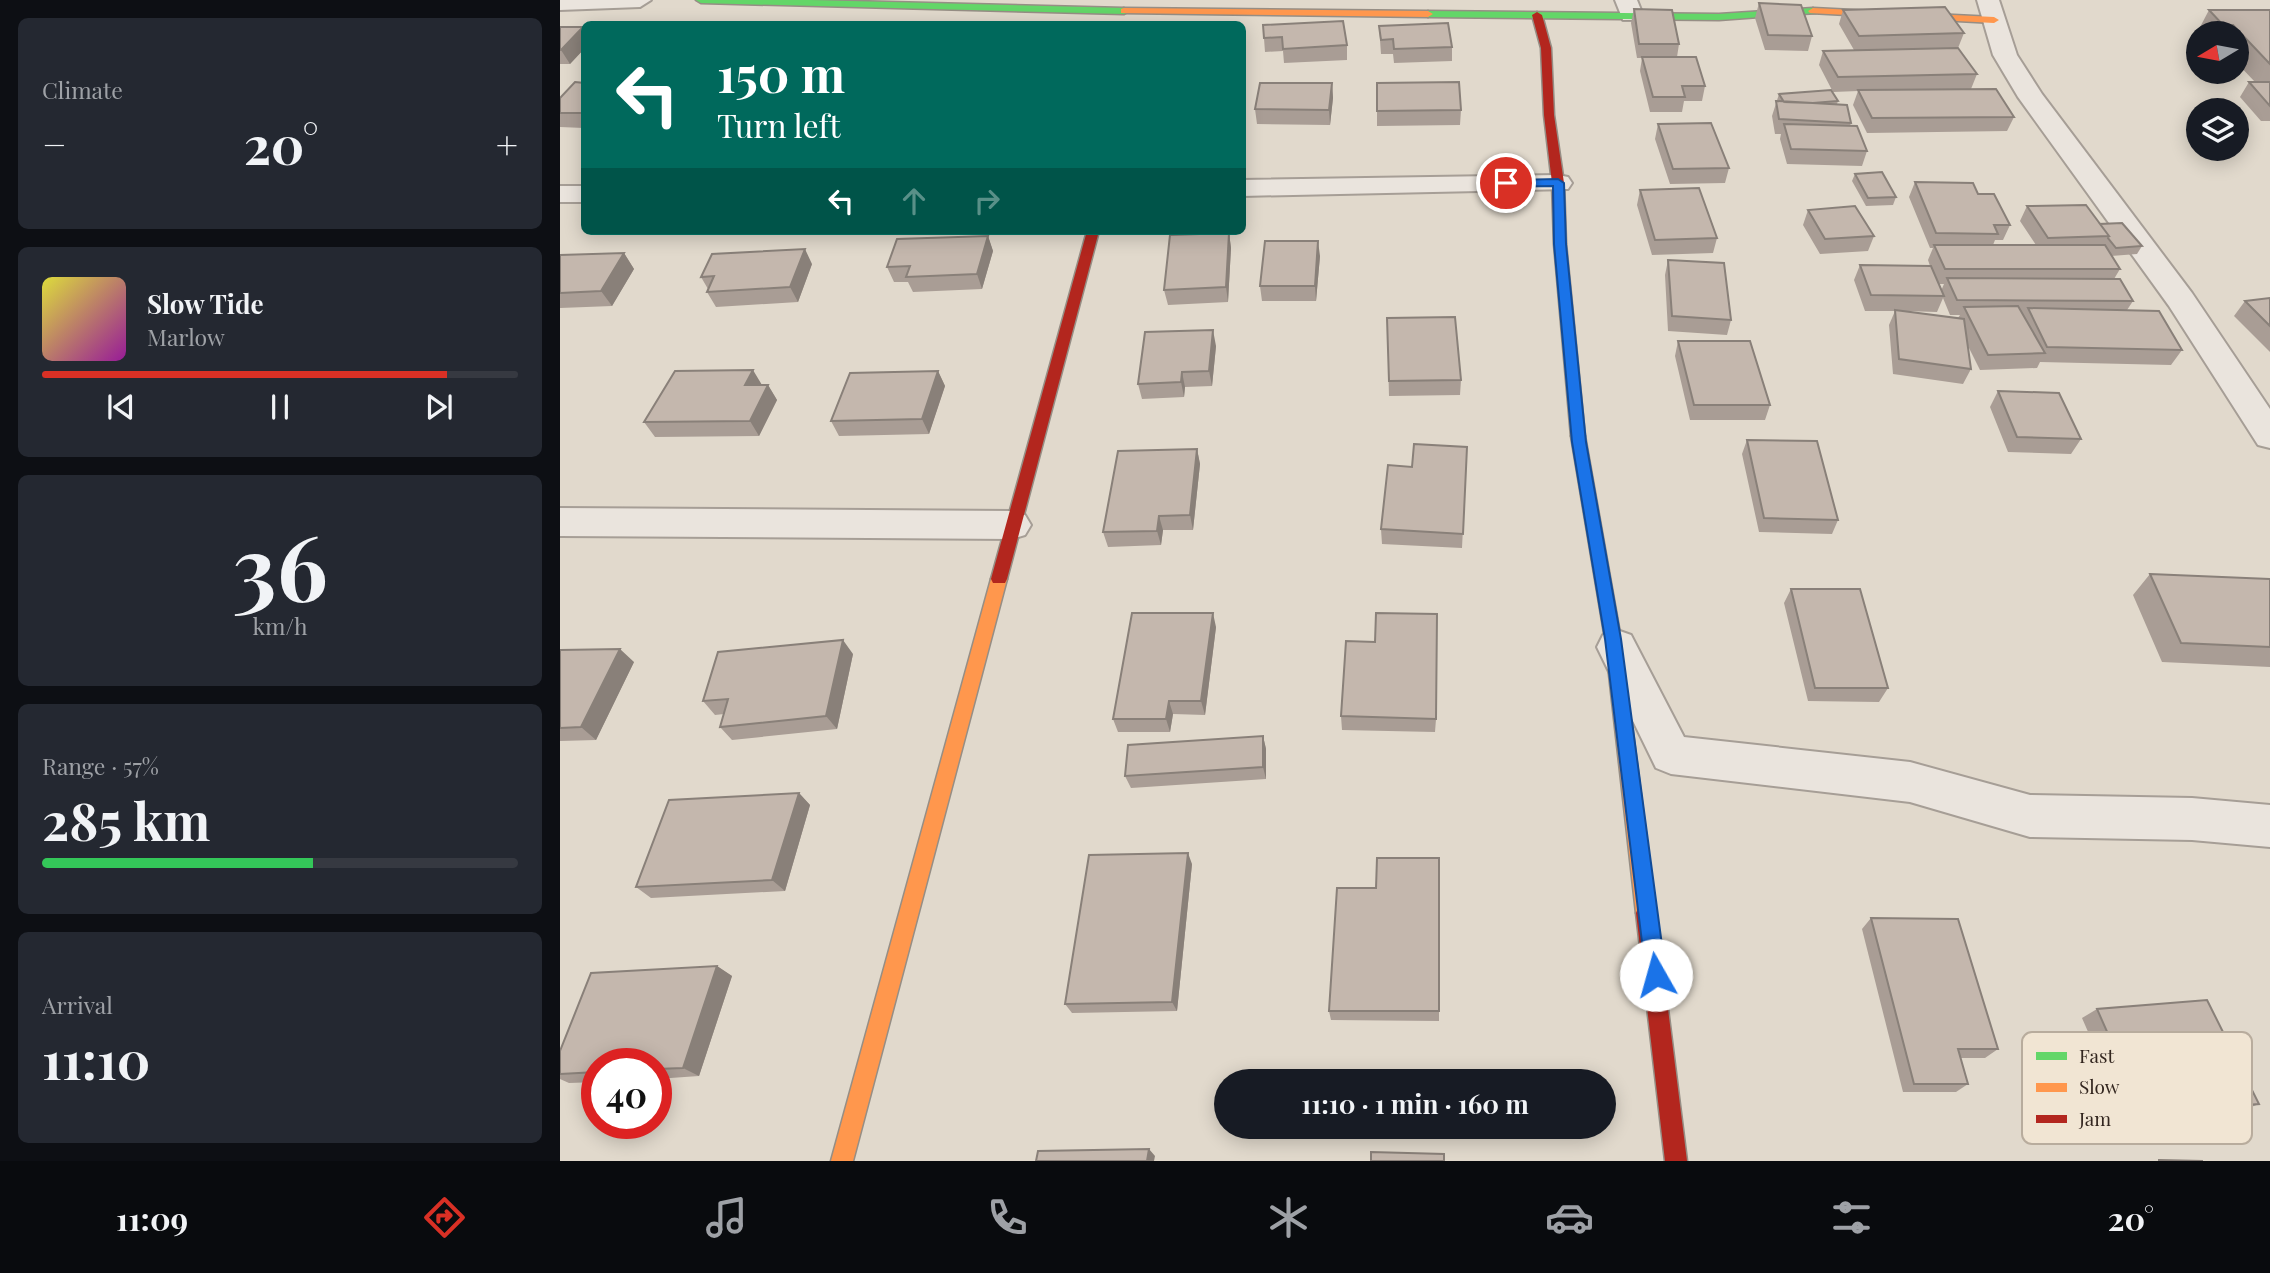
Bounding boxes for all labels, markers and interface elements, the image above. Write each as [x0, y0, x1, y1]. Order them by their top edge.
north arrow [2186, 21, 2249, 84]
map controls [2186, 21, 2249, 161]
text: 150 m [717, 40, 845, 105]
icon: left [602, 49, 693, 140]
text: Climate [42, 74, 123, 105]
button: layers [2186, 98, 2249, 161]
text: Turn left [717, 103, 841, 146]
text: 20° [244, 109, 319, 178]
text: − [42, 118, 67, 169]
text: + [496, 118, 518, 169]
pin [1476, 153, 1536, 213]
icon: arrive [1487, 164, 1525, 202]
icon: left [822, 182, 860, 220]
icon: ahead [895, 182, 933, 220]
icon: right [968, 182, 1006, 220]
text: Slow Tide [147, 286, 264, 321]
text: Marlow [147, 321, 225, 352]
icon: previous [102, 388, 140, 426]
icon: pause [261, 388, 299, 426]
icon: next [420, 388, 458, 426]
text: 36 [232, 504, 328, 625]
text: km/h [252, 610, 308, 641]
text: Range · 57% [42, 750, 159, 781]
text: 285 km [42, 785, 210, 854]
position arrow [1619, 938, 1693, 1012]
text: Arrival [42, 989, 113, 1020]
text: 11:10 [42, 1024, 150, 1093]
legend [2022, 1032, 2252, 1144]
text: Fast [2079, 1042, 2115, 1068]
speed limit sign: 40 [581, 1048, 672, 1139]
text: Slow [2079, 1073, 2120, 1099]
text: 11:10 · 1 min · 160 m [1301, 1086, 1529, 1121]
text: Jam [2078, 1105, 2111, 1131]
icon: directions [420, 1193, 469, 1242]
icon: music [702, 1193, 751, 1242]
icon: phone [983, 1193, 1032, 1242]
icon: climate [1264, 1193, 1313, 1242]
icon: car [1545, 1193, 1594, 1242]
icon: filters [1827, 1193, 1876, 1242]
text: 11:09 [116, 1196, 188, 1239]
text: 20° [2108, 1196, 2154, 1239]

